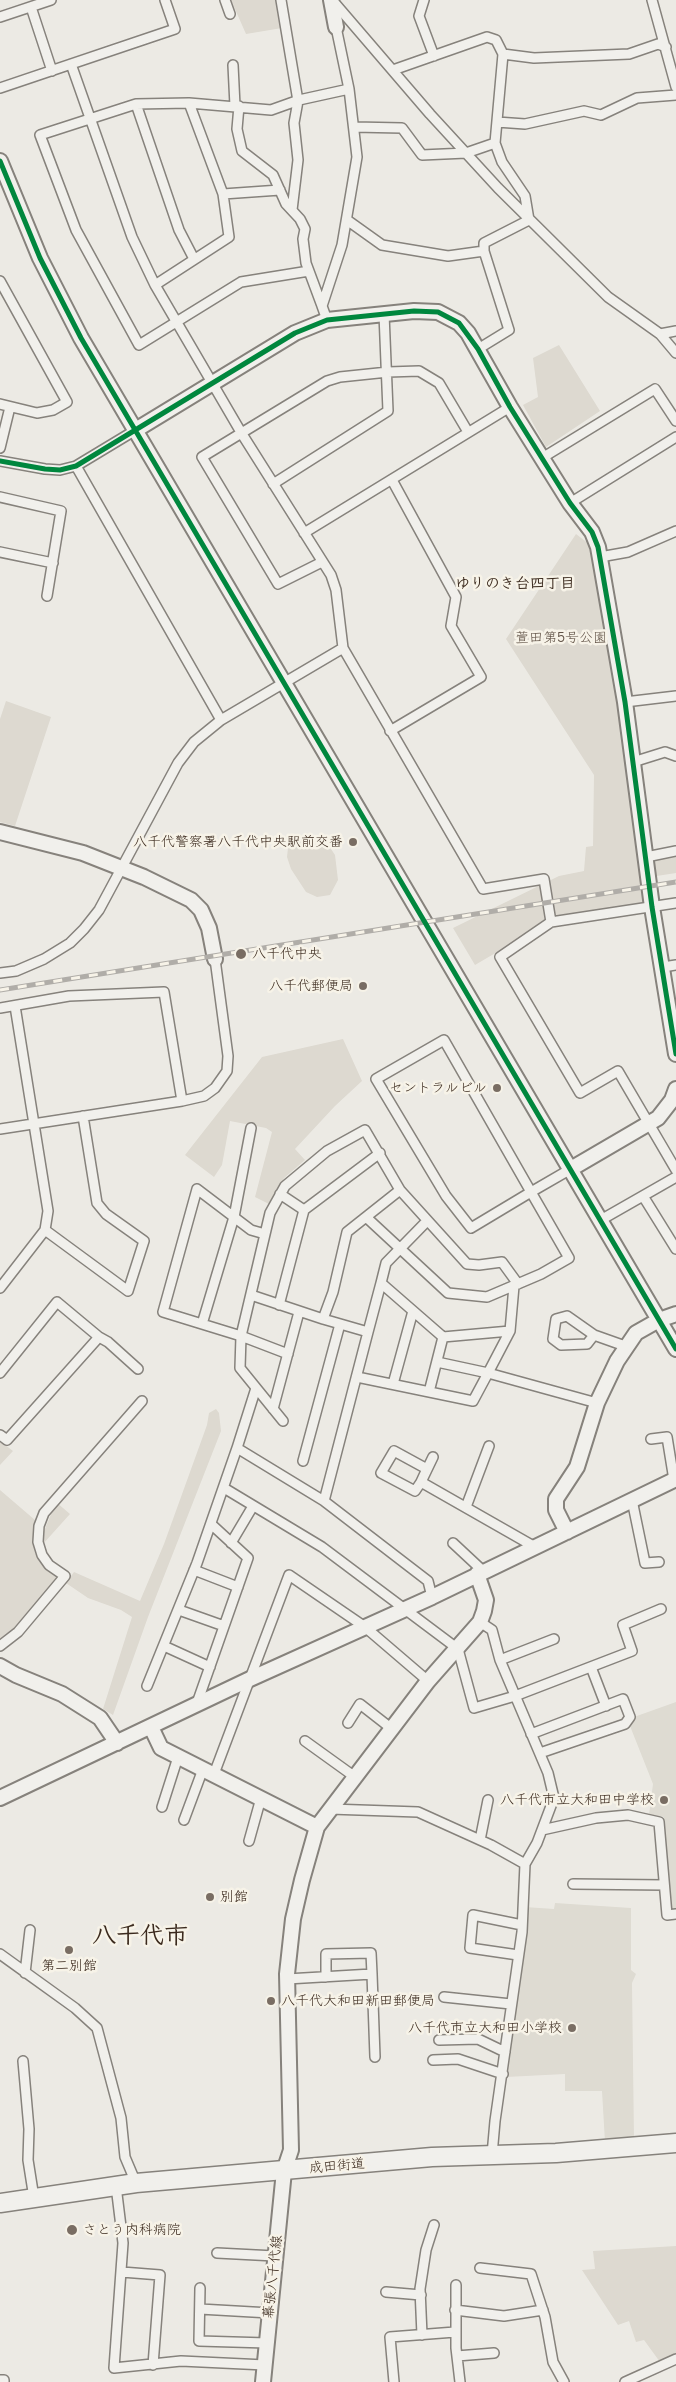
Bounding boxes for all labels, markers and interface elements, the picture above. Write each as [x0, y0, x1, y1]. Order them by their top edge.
district label: ゆりのき台四丁目 [455, 575, 575, 593]
park label: 萱田第5号公園 [515, 630, 607, 646]
place label: 八千代警察署八千代中央駅前交番 [133, 834, 343, 850]
marker: 八千代警察署八千代中央駅前交番 [347, 836, 359, 848]
place label: 八千代中央 [252, 946, 322, 962]
marker: 八千代中央 [234, 947, 248, 961]
place label: 八千代郵便局 [269, 978, 353, 994]
marker: 八千代郵便局 [357, 980, 369, 992]
place label: セントラルビル [389, 1080, 487, 1096]
marker: セントラルビル [491, 1082, 503, 1094]
place label: 八千代市立大和田中学校 [500, 1792, 654, 1808]
marker: 八千代市立大和田中学校 [658, 1794, 670, 1806]
place label: 別館 [220, 1889, 248, 1905]
marker: 別館 [204, 1891, 216, 1903]
district label: 八千代市 [92, 1922, 188, 1950]
marker: 第二別館 [63, 1944, 75, 1956]
place label: 第二別館 [41, 1958, 97, 1974]
place label: 八千代大和田新田郵便局 [281, 1993, 435, 2009]
marker: 八千代大和田新田郵便局 [265, 1995, 277, 2007]
place label: 八千代市立大和田小学校 [408, 2020, 562, 2036]
marker: 八千代市立大和田小学校 [566, 2022, 578, 2034]
street label: 成田街道 [308, 2155, 366, 2177]
place label: さとう内科病院 [83, 2222, 181, 2238]
marker: さとう内科病院 [65, 2223, 79, 2237]
street label: 幕張八千代線 [260, 2234, 286, 2320]

